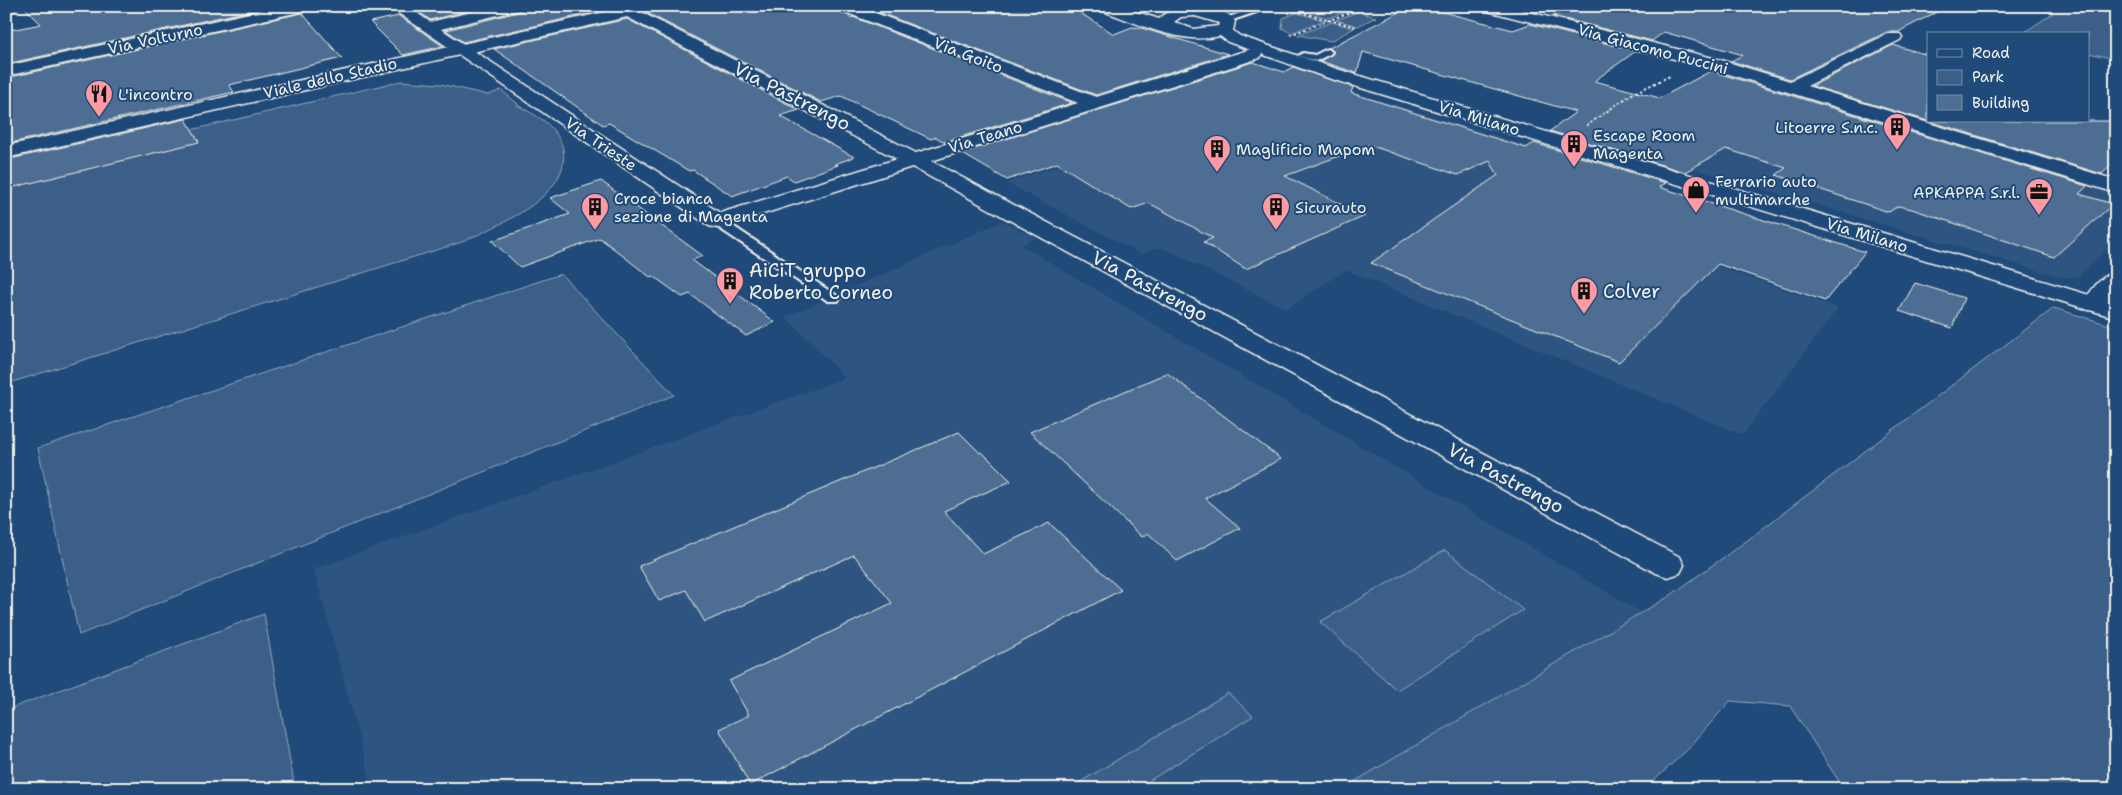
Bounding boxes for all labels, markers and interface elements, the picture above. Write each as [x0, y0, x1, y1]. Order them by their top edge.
street label: Via Volturno [106, 19, 204, 59]
street label: Via Giacomo Puccini [1575, 19, 1731, 79]
street label: Via Goito [930, 32, 1006, 78]
legend [1927, 32, 2090, 122]
text: Road [1972, 43, 2010, 63]
street label: Viale dello Stadio [261, 52, 399, 104]
street label: Via Pastrengo [729, 56, 855, 136]
text: Park [1972, 67, 2004, 87]
restaurant icon: L'incontro [84, 79, 114, 118]
place label: L'incontro [118, 84, 193, 105]
text: Building [1972, 93, 2029, 113]
street label: Via Milano [1436, 96, 1522, 140]
street label: Via Trieste [561, 112, 641, 176]
building icon: Litoerre S.n.c. [1882, 112, 1912, 151]
street label: Via Teano [945, 116, 1025, 158]
place label: Litoerre S.n.c. [1775, 117, 1878, 138]
place label: Escape Room Magenta [1593, 125, 1696, 164]
building icon: Escape Room Magenta [1559, 129, 1589, 168]
building icon: Maglificio Mapom [1202, 134, 1232, 173]
place label: Maglificio Mapom [1236, 139, 1375, 160]
place label: Ferrario auto multimarche [1715, 171, 1817, 210]
shop icon: Ferrario auto multimarche [1681, 175, 1711, 214]
office icon: APKAPPA S.r.l. [2024, 177, 2054, 216]
place label: APKAPPA S.r.l. [1913, 182, 2020, 203]
place label: Croce bianca sezione di Magenta [614, 188, 768, 227]
building icon: Croce bianca sezione di Magenta [580, 192, 610, 231]
building icon: Sicurauto [1261, 192, 1291, 231]
place label: Sicurauto [1295, 197, 1366, 218]
street label: Via Milano [1824, 213, 1910, 257]
street label: Via Pastrengo [1088, 245, 1212, 327]
place label: AiCiT gruppo Roberto Corneo [749, 258, 893, 305]
building icon: AiCiT gruppo Roberto Corneo [715, 266, 745, 305]
building icon: Colver [1569, 276, 1599, 315]
place label: Colver [1603, 279, 1660, 304]
street label: Via Pastrengo [1444, 437, 1568, 519]

